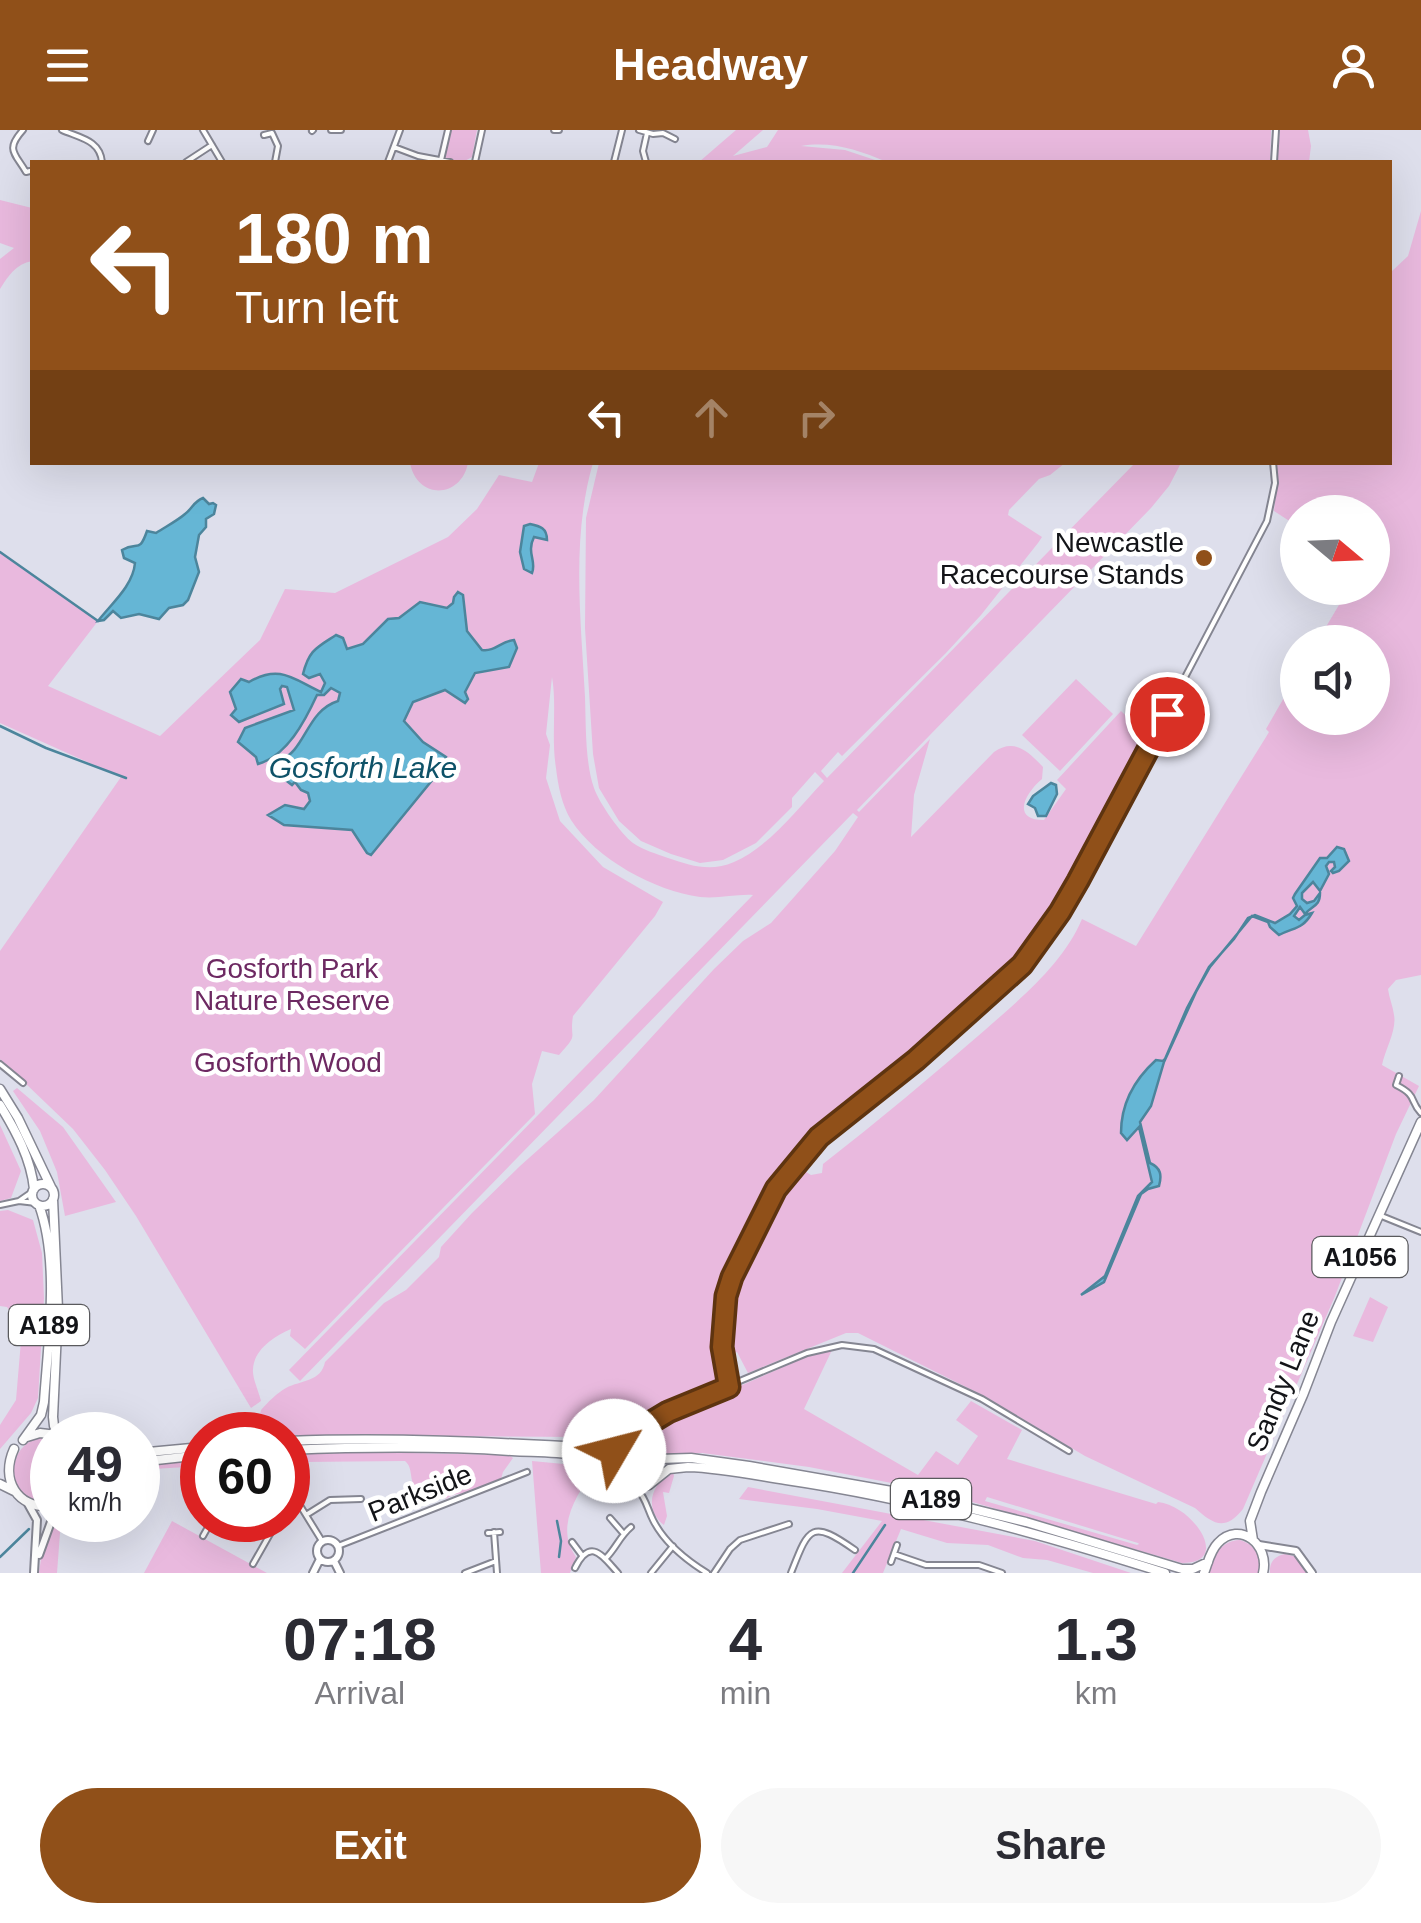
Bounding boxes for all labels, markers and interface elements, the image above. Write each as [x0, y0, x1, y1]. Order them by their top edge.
icon: menu [40, 38, 95, 93]
icon: person [1326, 38, 1381, 93]
text: Headway [613, 39, 808, 90]
icon: left [70, 200, 200, 330]
text: 180 m [235, 200, 433, 278]
text: Turn left [235, 282, 398, 333]
icon: left [579, 390, 634, 445]
icon: ahead [684, 390, 739, 445]
icon: right [789, 390, 844, 445]
north arrow [1280, 495, 1390, 605]
map controls [1280, 495, 1390, 735]
place label: Newcastle Racecourse Stands [940, 527, 1184, 590]
marker: Newcastle Racecourse Stands [1193, 547, 1215, 569]
button: sound [1280, 625, 1390, 735]
pin [1125, 672, 1210, 757]
icon: arrive [1140, 687, 1195, 742]
water label: Gosforth Lake [269, 751, 457, 784]
park label: Gosforth Park Nature Reserve [194, 953, 390, 1016]
park label: Gosforth Wood [194, 1047, 382, 1078]
road number: A1056 [1312, 1237, 1408, 1277]
road number: A189 [9, 1305, 89, 1345]
street label: Sandy Lane [1241, 1306, 1325, 1456]
position arrow [562, 1399, 666, 1503]
speed limit sign: 60 [180, 1412, 310, 1542]
text: 49 [67, 1437, 123, 1493]
street label: Parkside [364, 1458, 476, 1528]
road number: A189 [891, 1479, 971, 1519]
text: km/h [68, 1488, 122, 1516]
text: 07:18 [283, 1606, 437, 1673]
text: 4 [729, 1606, 762, 1673]
text: 1.3 [1054, 1606, 1138, 1673]
text: Arrival [315, 1675, 405, 1711]
text: min [720, 1675, 771, 1711]
text: km [1075, 1675, 1117, 1711]
button: Exit [40, 1788, 701, 1903]
button: Share [721, 1788, 1381, 1903]

